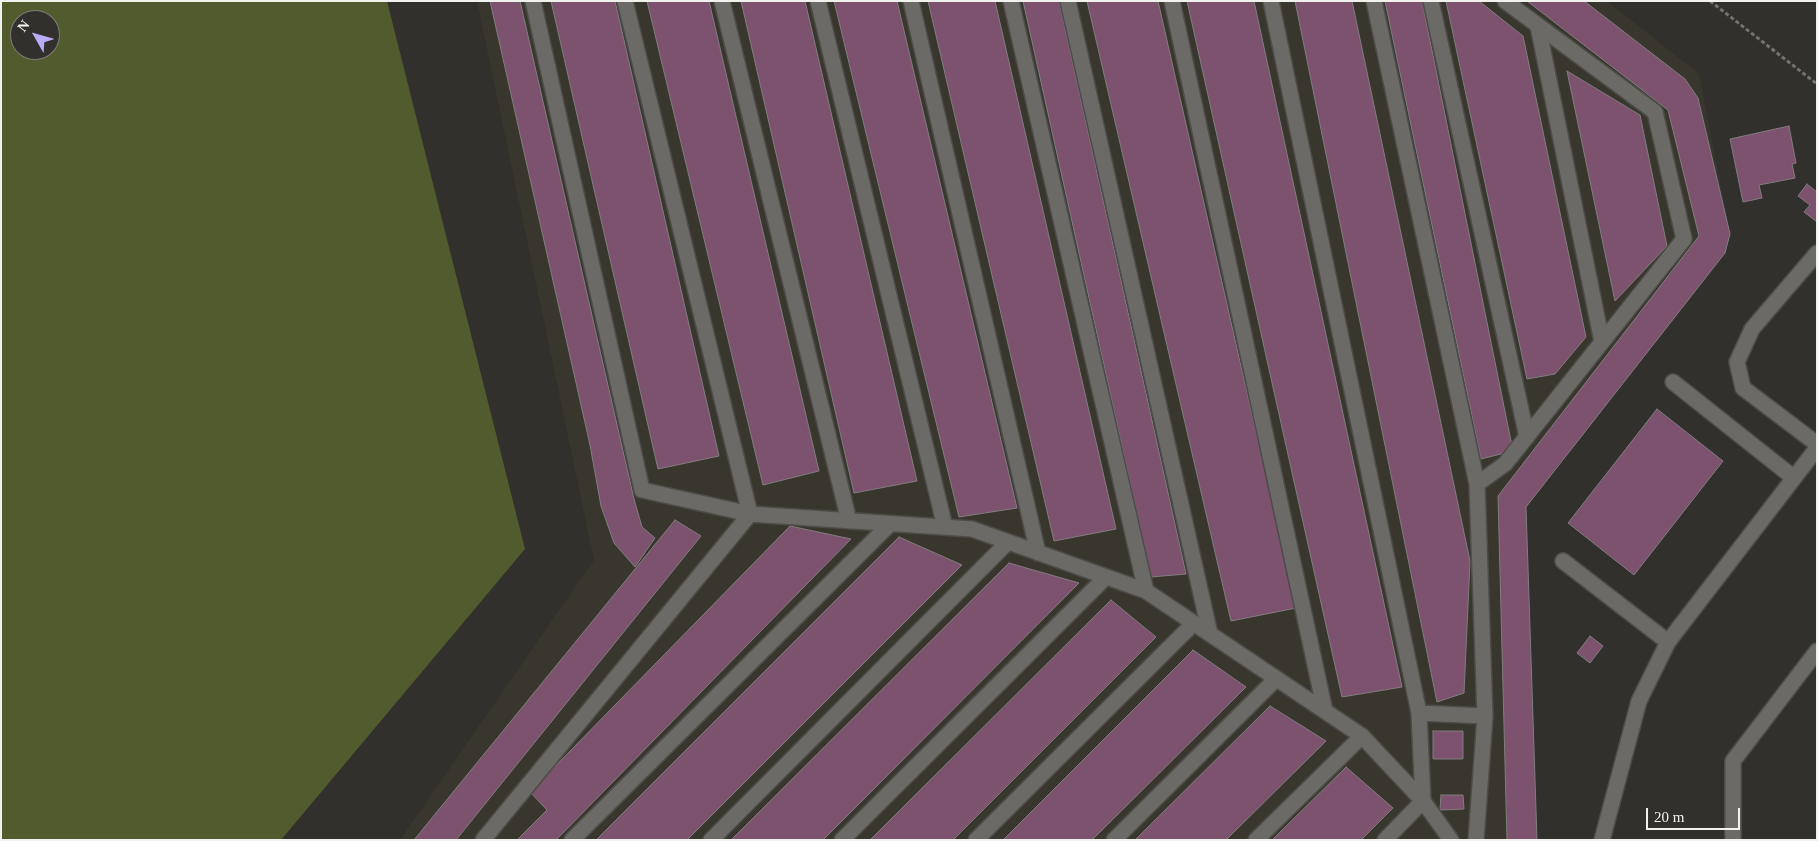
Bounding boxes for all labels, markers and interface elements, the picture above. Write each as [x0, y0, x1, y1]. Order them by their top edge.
north arrow [10, 10, 60, 60]
text: N [15, 17, 33, 35]
scale bar [1648, 798, 1742, 830]
text: 20 m [1654, 809, 1684, 825]

